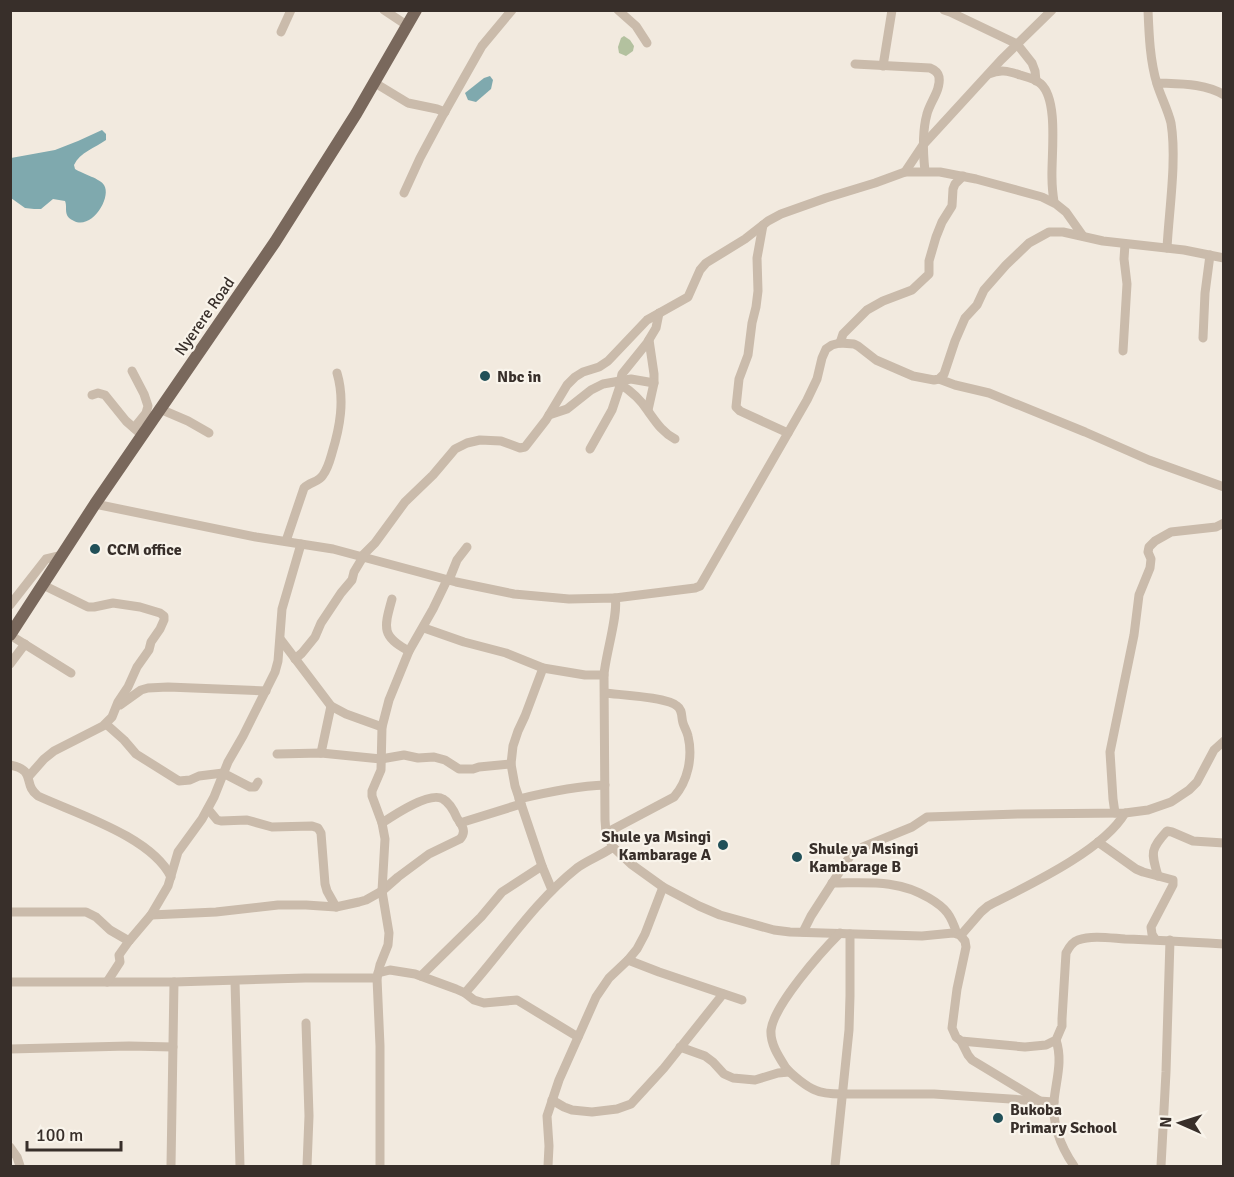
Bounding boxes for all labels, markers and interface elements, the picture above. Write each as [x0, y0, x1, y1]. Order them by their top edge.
street label: Nyerere Road [170, 274, 239, 360]
place label: Nbc in [497, 367, 542, 387]
marker: Nbc in [478, 369, 492, 383]
place label: CCM office [107, 540, 182, 560]
marker: CCM office [88, 542, 102, 556]
place label: Shule ya Msingi Kambarage A [601, 827, 712, 865]
marker: Shule ya Msingi Kambarage A [716, 838, 730, 852]
place label: Shule ya Msingi Kambarage B [809, 839, 919, 877]
marker: Shule ya Msingi Kambarage B [790, 850, 804, 864]
north arrow [1150, 1093, 1210, 1153]
place label: Bukoba Primary School [1010, 1100, 1117, 1138]
marker: Bukoba Primary School [991, 1111, 1005, 1125]
scale bar [27, 1114, 122, 1152]
text: N [1156, 1116, 1176, 1128]
text: 100 m [36, 1124, 83, 1146]

